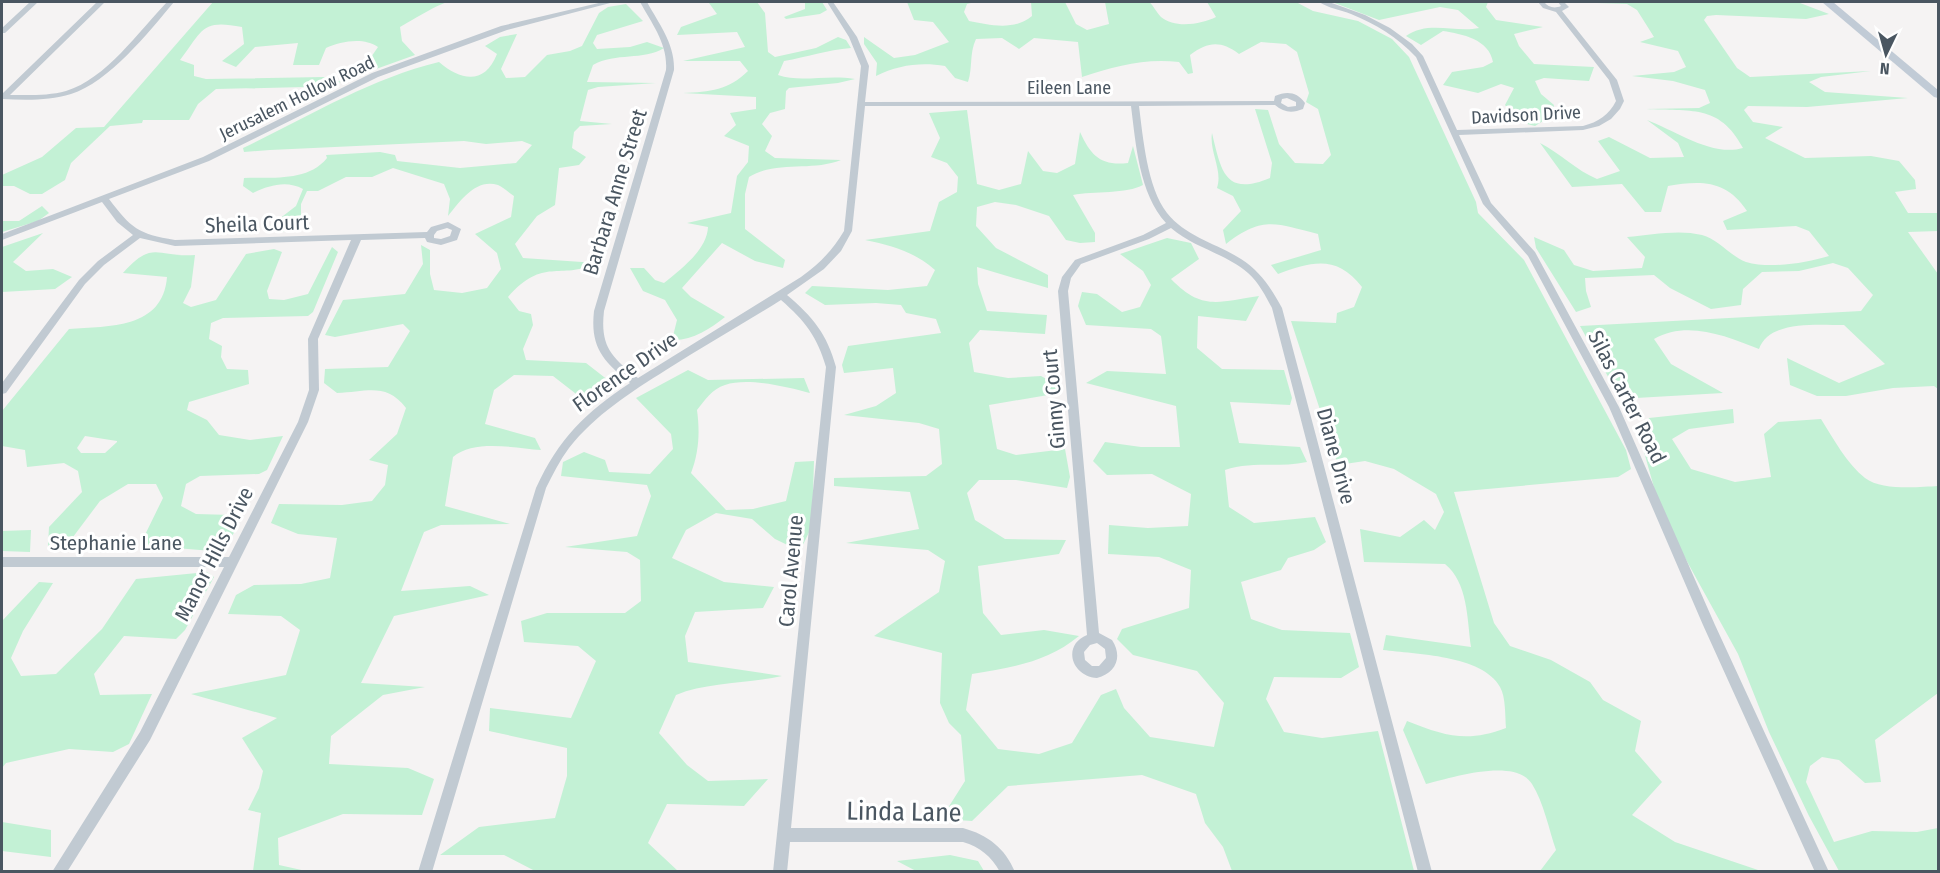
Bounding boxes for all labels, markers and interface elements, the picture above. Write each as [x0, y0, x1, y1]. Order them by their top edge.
north arrow [1856, 24, 1916, 84]
street label: Jerusalem Hollow Road [216, 51, 378, 145]
text: N [1879, 59, 1890, 78]
street label: Eileen Lane [1027, 77, 1111, 99]
street label: Davidson Drive [1470, 101, 1582, 129]
street label: Barbara Anne Street [577, 106, 653, 278]
street label: Sheila Court [204, 209, 310, 239]
street label: Florence Drive [568, 326, 682, 418]
street label: Silas Carter Road [1582, 326, 1672, 468]
street label: Ginny Court [1037, 348, 1071, 450]
street label: Diane Drive [1311, 405, 1361, 507]
street label: Manor Hills Drive [169, 483, 259, 625]
street label: Carol Avenue [773, 514, 809, 628]
street label: Stephanie Lane [50, 530, 182, 556]
street label: Linda Lane [846, 795, 962, 829]

